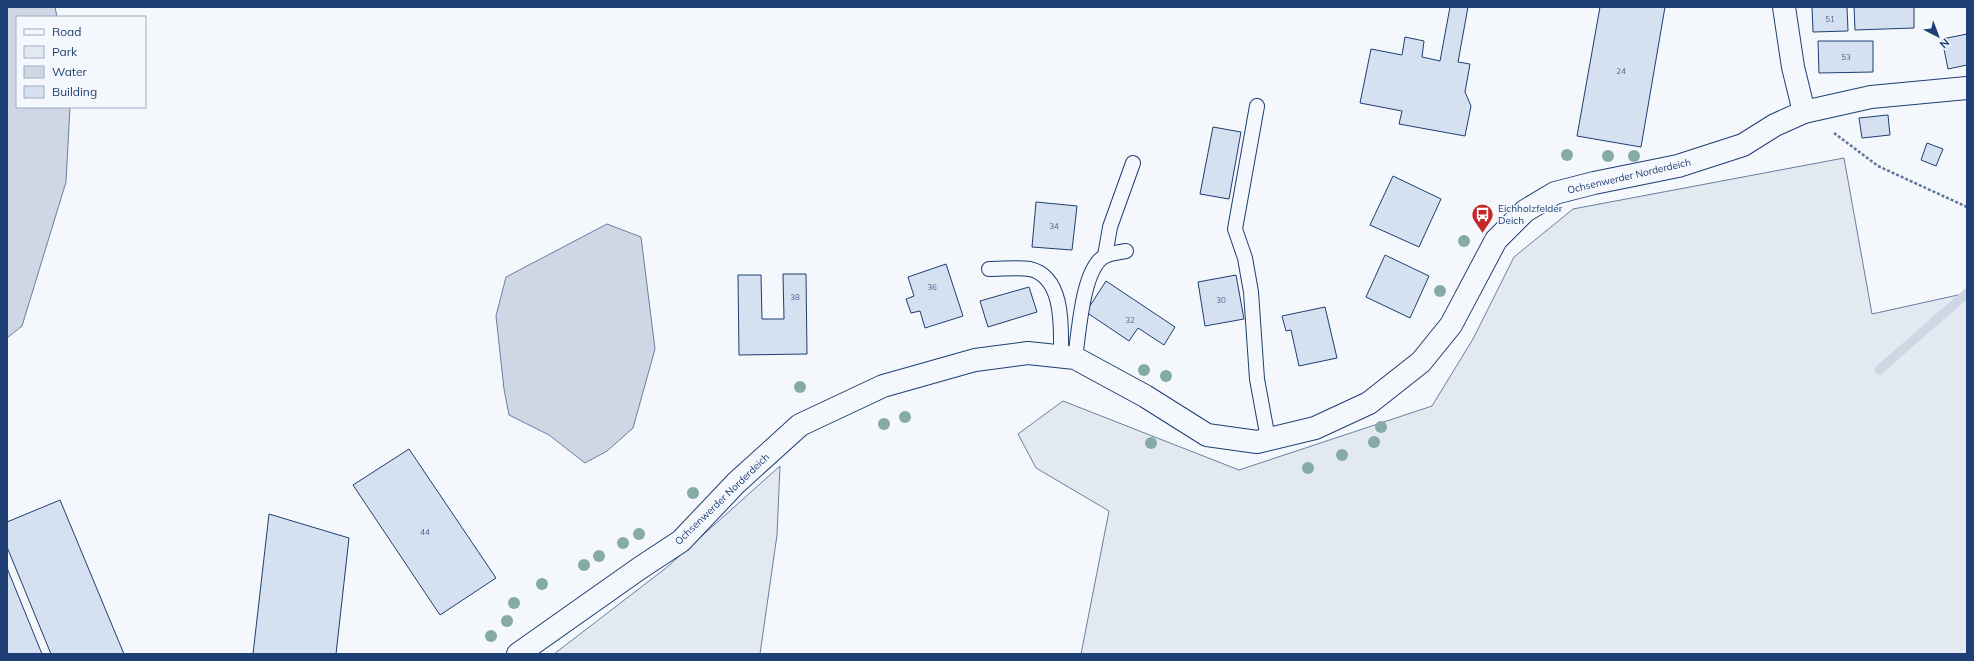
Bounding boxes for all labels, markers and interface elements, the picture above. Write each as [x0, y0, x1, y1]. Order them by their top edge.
house number: 51 [1825, 14, 1835, 24]
legend [16, 16, 146, 108]
north arrow [1918, 16, 1958, 56]
text: Road [52, 24, 81, 39]
text: N [1937, 35, 1952, 51]
text: Park [52, 44, 78, 59]
house number: 53 [1841, 52, 1851, 62]
text: Water [52, 64, 88, 79]
house number: 24 [1616, 66, 1626, 76]
text: Building [52, 84, 97, 99]
street label: Ochsenwerder Norderdeich [1566, 155, 1692, 197]
bus stop icon: Eichholzfelder Deich [1469, 201, 1495, 234]
place label: Eichholzfelder Deich [1498, 202, 1563, 227]
house number: 34 [1049, 221, 1059, 231]
house number: 36 [927, 282, 937, 292]
house number: 38 [790, 292, 800, 302]
house number: 30 [1216, 295, 1226, 305]
house number: 32 [1125, 315, 1135, 325]
street label: Ochsenwerder Norderdeich [672, 450, 772, 548]
house number: 44 [420, 527, 430, 537]

